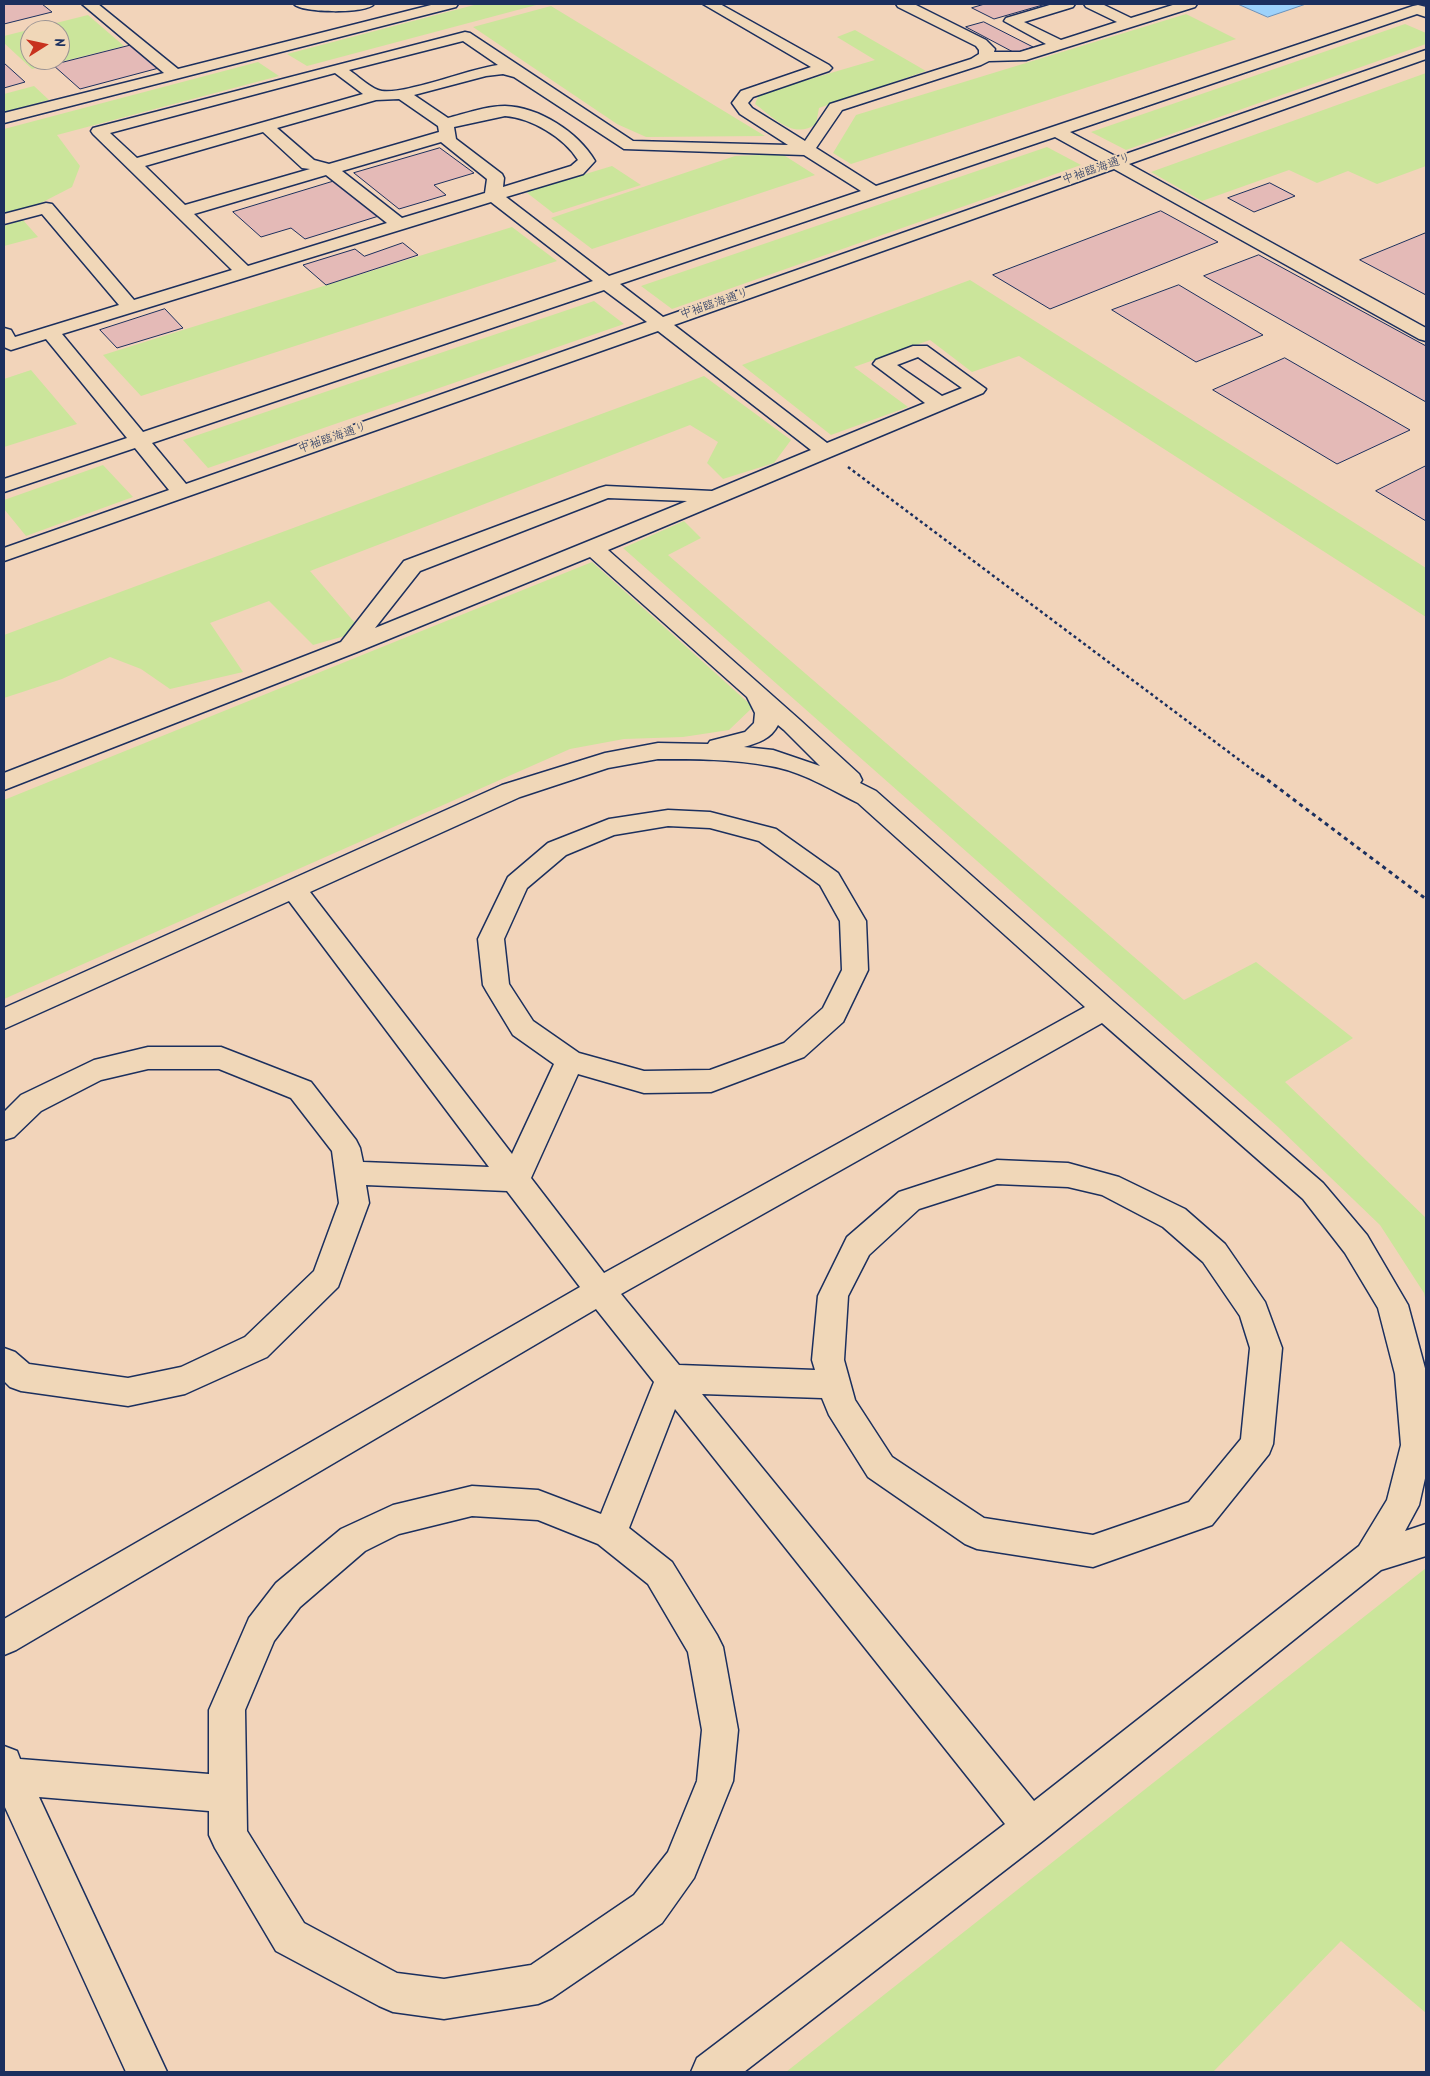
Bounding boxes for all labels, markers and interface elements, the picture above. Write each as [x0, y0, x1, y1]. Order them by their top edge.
north arrow [20, 20, 70, 70]
text: N [47, 36, 70, 49]
street label: 中袖臨海通り [1061, 151, 1133, 189]
street label: 中袖臨海通り [679, 286, 751, 324]
street label: 中袖臨海通り [297, 420, 369, 458]

